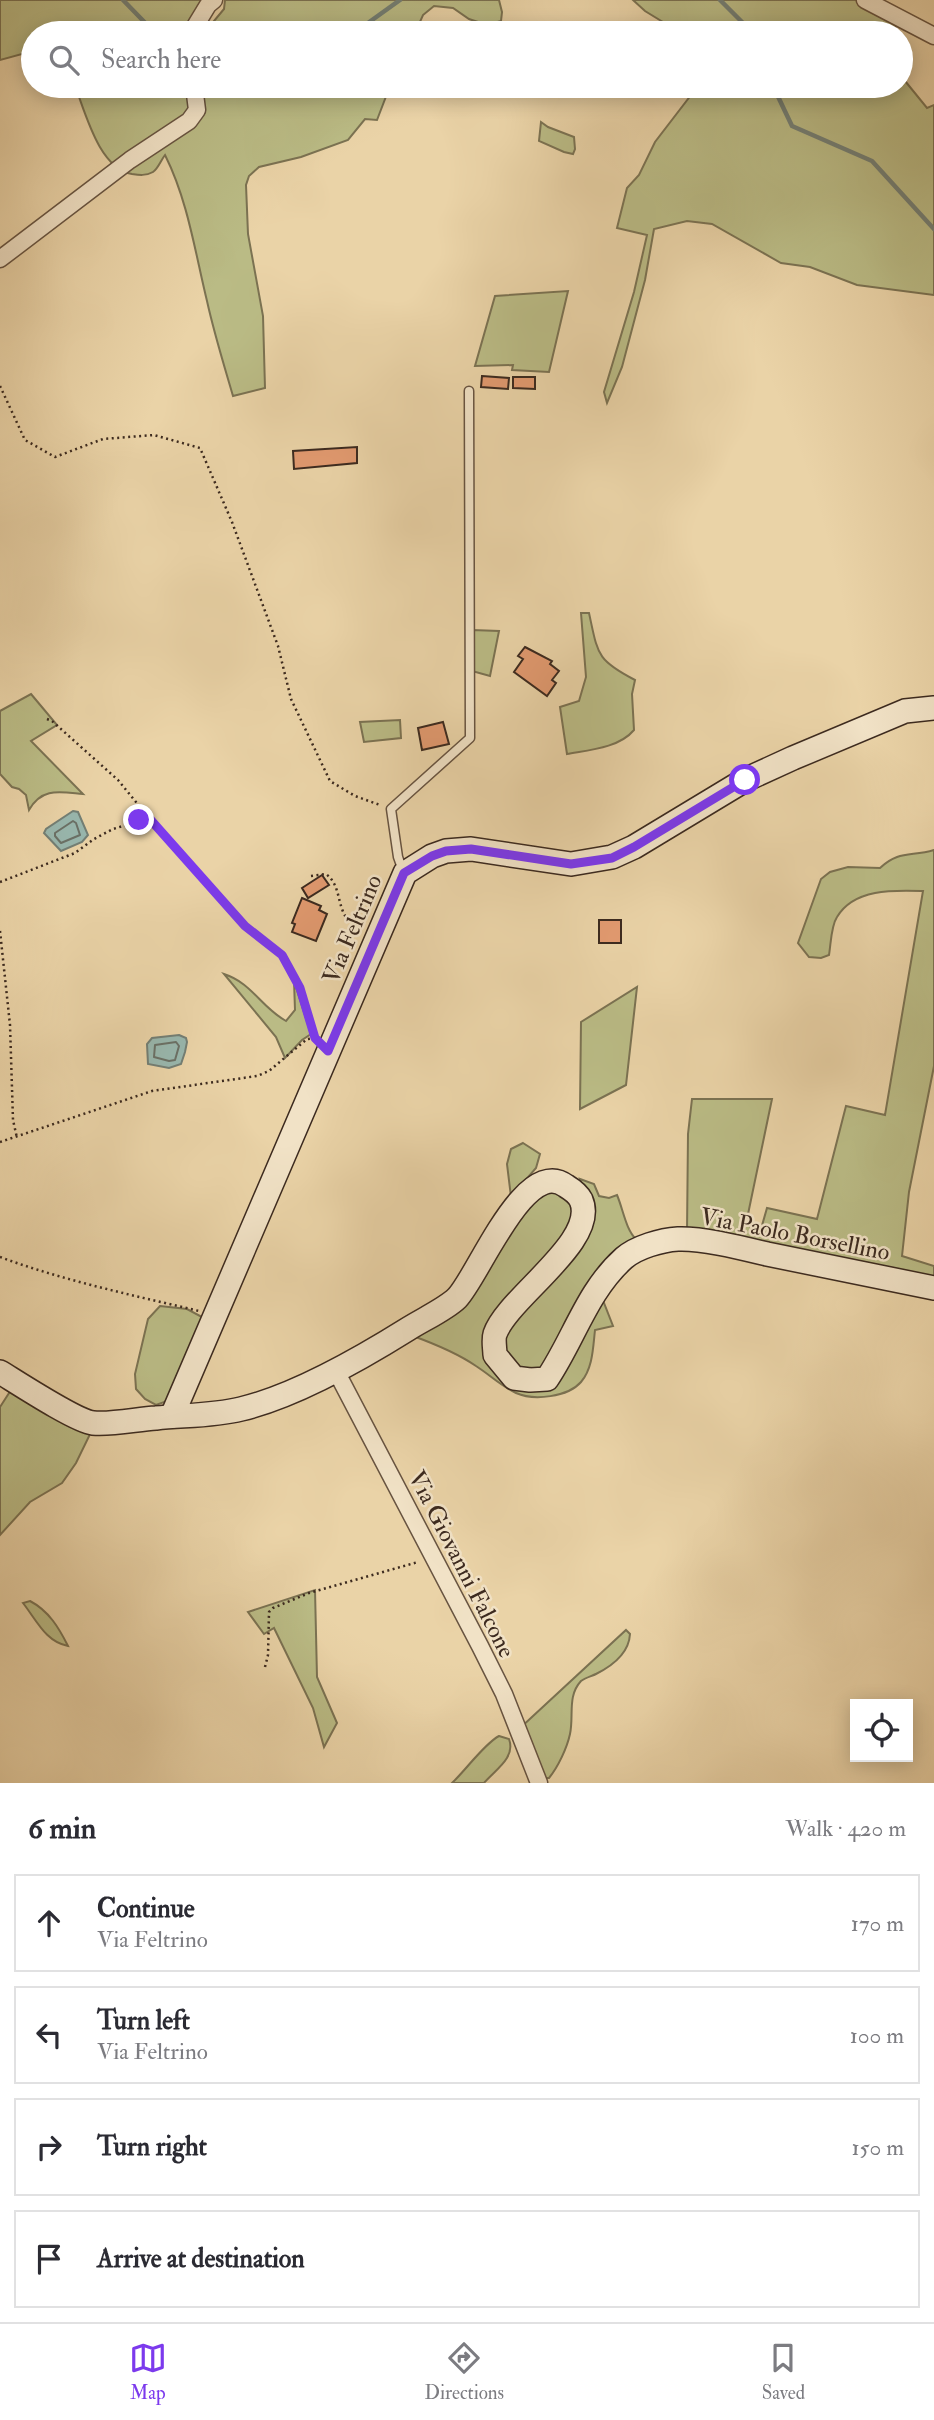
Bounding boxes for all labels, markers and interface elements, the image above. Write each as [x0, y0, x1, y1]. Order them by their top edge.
search box [21, 21, 913, 98]
icon: search [45, 41, 83, 79]
text: Search here [101, 44, 221, 76]
route start [729, 764, 760, 795]
route end [123, 804, 154, 835]
street label: Via Feltrino [316, 870, 389, 988]
street label: Via Paolo Borsellino [697, 1201, 892, 1268]
street label: Via Giovanni Falcone [401, 1465, 522, 1663]
map controls [850, 1699, 913, 1762]
button: locate [850, 1699, 913, 1762]
text: 6 min [28, 1810, 96, 1847]
text: Walk · 420 m [786, 1814, 906, 1843]
text: Continue [97, 1893, 195, 1925]
icon: ahead [30, 1904, 68, 1942]
text: 170 m [851, 1909, 904, 1938]
text: Via Feltrino [97, 1925, 208, 1954]
text: Turn left [97, 2005, 190, 2037]
icon: left [30, 2016, 68, 2054]
text: 100 m [850, 2021, 904, 2050]
text: Via Feltrino [97, 2037, 208, 2066]
icon: right [30, 2128, 68, 2166]
text: Turn right [97, 2131, 207, 2163]
text: 150 m [851, 2133, 904, 2162]
icon: arrive [30, 2240, 68, 2278]
text: Arrive at destination [97, 2243, 305, 2275]
tab: Map [129, 2339, 167, 2405]
tab: Directions [424, 2339, 504, 2405]
tab: Saved [762, 2339, 805, 2405]

